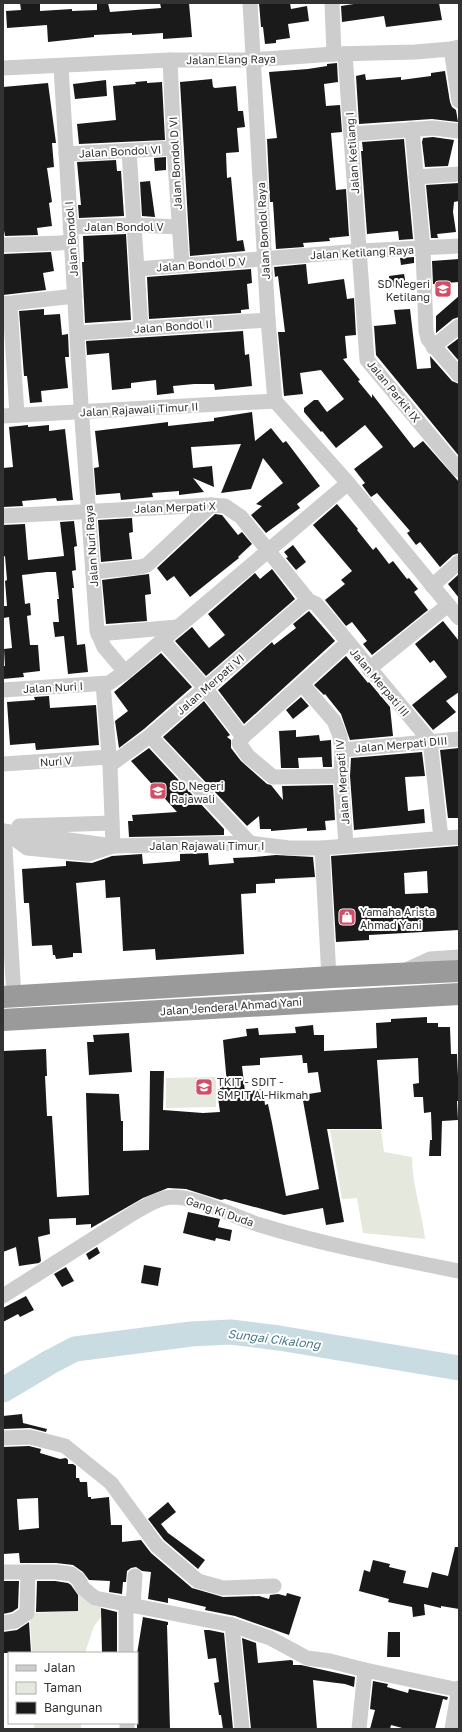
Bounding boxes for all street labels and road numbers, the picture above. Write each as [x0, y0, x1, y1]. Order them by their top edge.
street label: Jalan Elang Raya [186, 52, 276, 66]
street label: Jalan Ketilang I [343, 112, 361, 194]
street label: Jalan Bondol D VI [166, 116, 184, 210]
street label: Jalan Bondol VI [78, 142, 162, 160]
street label: Jalan Bondol Raya [254, 182, 272, 280]
street label: Jalan Bondol I [62, 201, 80, 277]
street label: Jalan Bondol V [84, 220, 164, 233]
street label: Jalan Ketilang Raya [310, 243, 414, 261]
street label: Jalan Bondol D V [156, 254, 247, 274]
street label: Jalan Bondol II [133, 317, 213, 335]
street label: Jalan Parkit IX [365, 357, 423, 425]
street label: Jalan Rajawali Timur II [80, 399, 198, 419]
street label: Jalan Merpati X [134, 499, 216, 515]
street label: Jalan Nuri Raya [82, 505, 100, 587]
street label: Jalan Merpati III [348, 645, 412, 719]
street label: Jalan Merpati VI [173, 651, 247, 717]
street label: Jalan Nuri I [23, 679, 83, 695]
street label: Jalan Merpati DIII [354, 733, 448, 755]
street label: Jalan Merpati IV [332, 738, 351, 825]
street label: Nuri V [39, 753, 73, 769]
street label: Jalan Rajawali Timur I [150, 839, 264, 852]
street label: Jalan Jenderal Ahmad Yani [160, 995, 302, 1017]
street label: Gang Ki Duda [184, 1193, 256, 1229]

